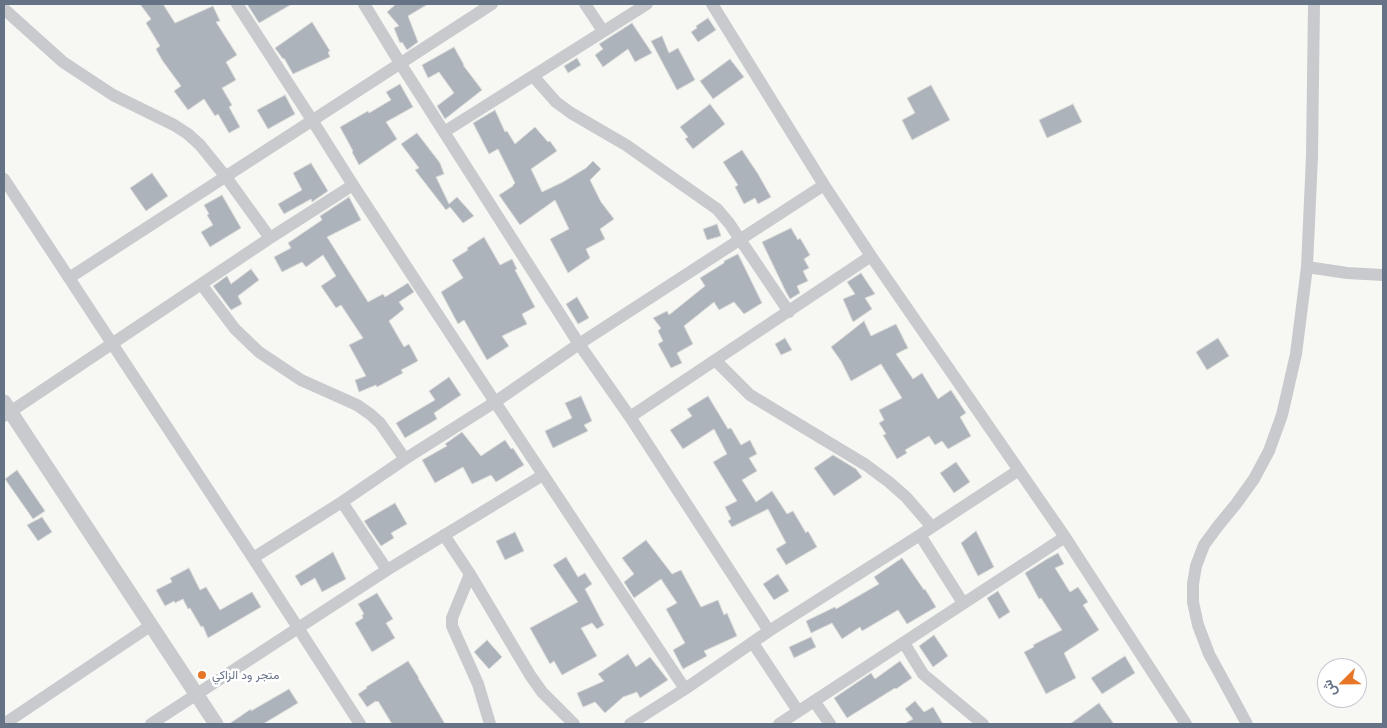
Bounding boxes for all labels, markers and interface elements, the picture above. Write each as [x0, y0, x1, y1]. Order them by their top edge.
north arrow [1317, 658, 1367, 708]
place label: متجر ود الزاكي [212, 668, 279, 682]
marker: متجر ود الزاكي [196, 669, 208, 681]
text: ش [1318, 678, 1340, 700]

